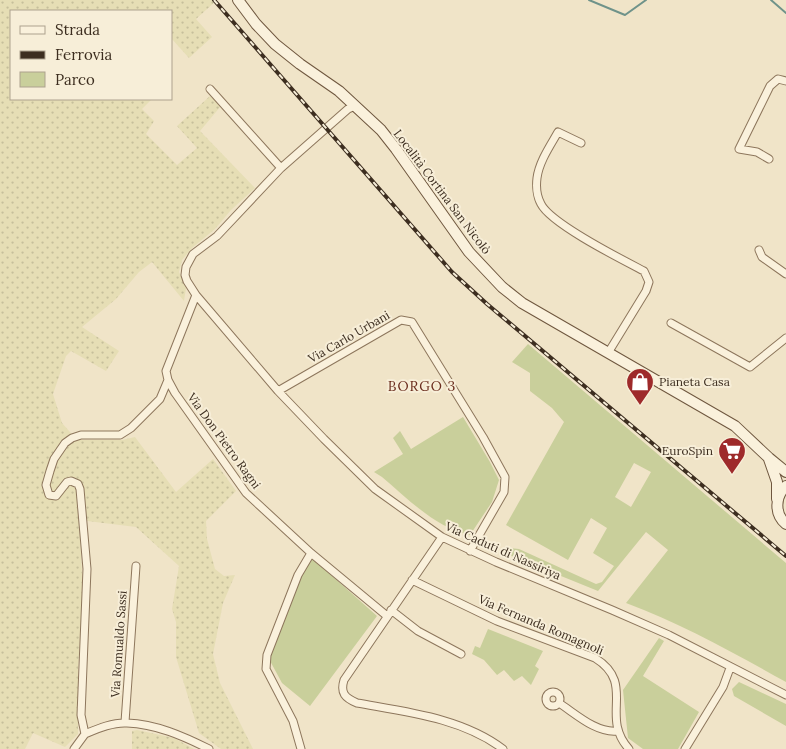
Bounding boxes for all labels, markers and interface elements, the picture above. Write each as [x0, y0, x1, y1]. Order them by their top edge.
legend [10, 10, 172, 100]
text: Strada [55, 20, 100, 39]
text: Ferrovia [55, 45, 113, 64]
text: Parco [55, 70, 95, 89]
street label: Località Cortina San Nicolò [391, 126, 494, 257]
street label: Via Carlo Urbani [304, 307, 392, 366]
shop icon: Pianeta Casa [625, 367, 655, 406]
place label: Pianeta Casa [659, 374, 730, 389]
district label: BORGO 3 [388, 377, 456, 395]
street label: Via Don Pietro Ragni [184, 389, 264, 492]
supermarket icon: EuroSpin [717, 436, 747, 475]
place label: EuroSpin [662, 443, 713, 458]
street label: Via Caduti di Nassiriya [442, 518, 563, 583]
street label: Via Romualdo Sassi [107, 590, 130, 699]
street label: Via Fernanda Romagnoli [475, 591, 606, 658]

